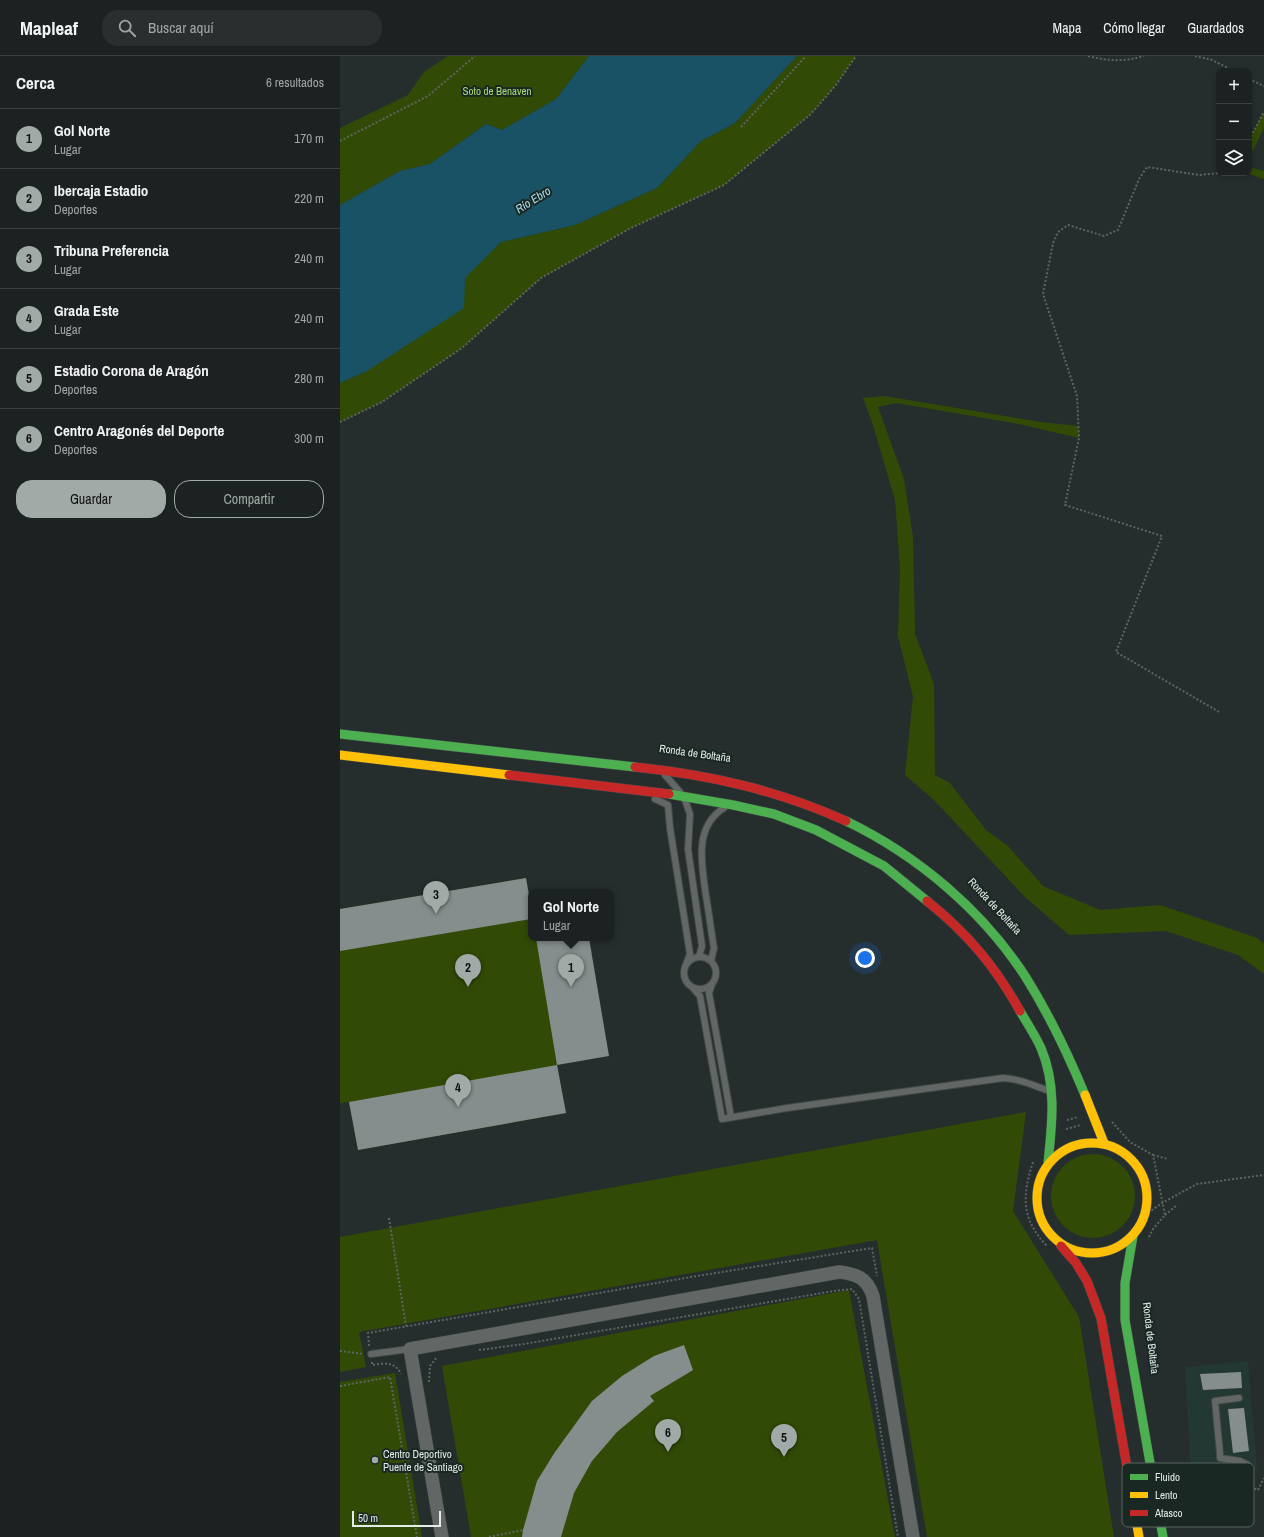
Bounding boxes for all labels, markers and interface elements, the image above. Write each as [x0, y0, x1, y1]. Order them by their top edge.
search box [102, 10, 382, 46]
text: Mapleaf [20, 15, 78, 41]
icon: search [116, 17, 138, 39]
text: Buscar aquí [148, 17, 214, 38]
text: Mapa [1053, 19, 1081, 37]
text: Cómo llegar [1103, 19, 1165, 37]
text: Guardados [1187, 19, 1244, 37]
map controls [1216, 68, 1252, 176]
button: + [1216, 68, 1252, 104]
text: Cerca [16, 71, 55, 94]
text: 6 resultados [266, 74, 324, 91]
park label: Soto de Benaven [462, 84, 532, 98]
button: − [1216, 104, 1252, 140]
text: Gol Norte [54, 120, 110, 141]
text: 1 [26, 130, 32, 147]
text: 170 m [294, 130, 324, 147]
button: layers [1216, 140, 1252, 176]
text: Lugar [54, 141, 81, 158]
text: Ibercaja Estadio [54, 180, 148, 201]
water label: Río Ebro [512, 183, 554, 217]
text: 2 [26, 190, 32, 207]
text: 220 m [294, 190, 324, 207]
text: Deportes [54, 201, 97, 218]
text: Tribuna Preferencia [54, 240, 169, 261]
text: 3 [26, 250, 32, 267]
text: 240 m [294, 250, 324, 267]
text: Lugar [54, 261, 81, 278]
text: Grada Este [54, 300, 119, 321]
text: 4 [26, 310, 32, 327]
text: 240 m [294, 310, 324, 327]
text: Lugar [54, 321, 81, 338]
text: Estadio Corona de Aragón [54, 360, 209, 381]
text: 5 [26, 370, 32, 387]
text: 280 m [294, 370, 324, 387]
text: Deportes [54, 381, 97, 398]
text: Centro Aragonés del Deporte [54, 420, 224, 441]
text: 6 [26, 430, 32, 447]
text: 300 m [294, 430, 324, 447]
text: Deportes [54, 441, 97, 458]
button: Guardar [16, 480, 166, 518]
button: Compartir [174, 480, 324, 518]
street label: Ronda de Boltaña [658, 741, 732, 765]
street label: Ronda de Boltaña [965, 875, 1025, 937]
pin: 3 [423, 881, 449, 914]
popup [528, 889, 614, 941]
text: Gol Norte [543, 896, 599, 917]
text: Lugar [543, 917, 570, 934]
your location [855, 948, 875, 968]
pin: 2 [455, 954, 481, 987]
pin: 1 [558, 954, 584, 987]
pin: 4 [445, 1074, 471, 1107]
street label: Ronda de Boltaña [1140, 1301, 1162, 1375]
pin: 6 [655, 1419, 681, 1452]
pin: 5 [771, 1424, 797, 1457]
place label: Centro Deportivo Puente de Santiago [383, 1447, 463, 1474]
marker: Centro Deportivo Puente de Santiago [370, 1455, 380, 1465]
legend [1122, 1463, 1254, 1527]
text: Fluido [1155, 1470, 1180, 1484]
text: Lento [1155, 1488, 1178, 1502]
text: Atasco [1154, 1506, 1183, 1520]
scale bar [352, 1509, 441, 1528]
text: 50 m [358, 1511, 378, 1525]

